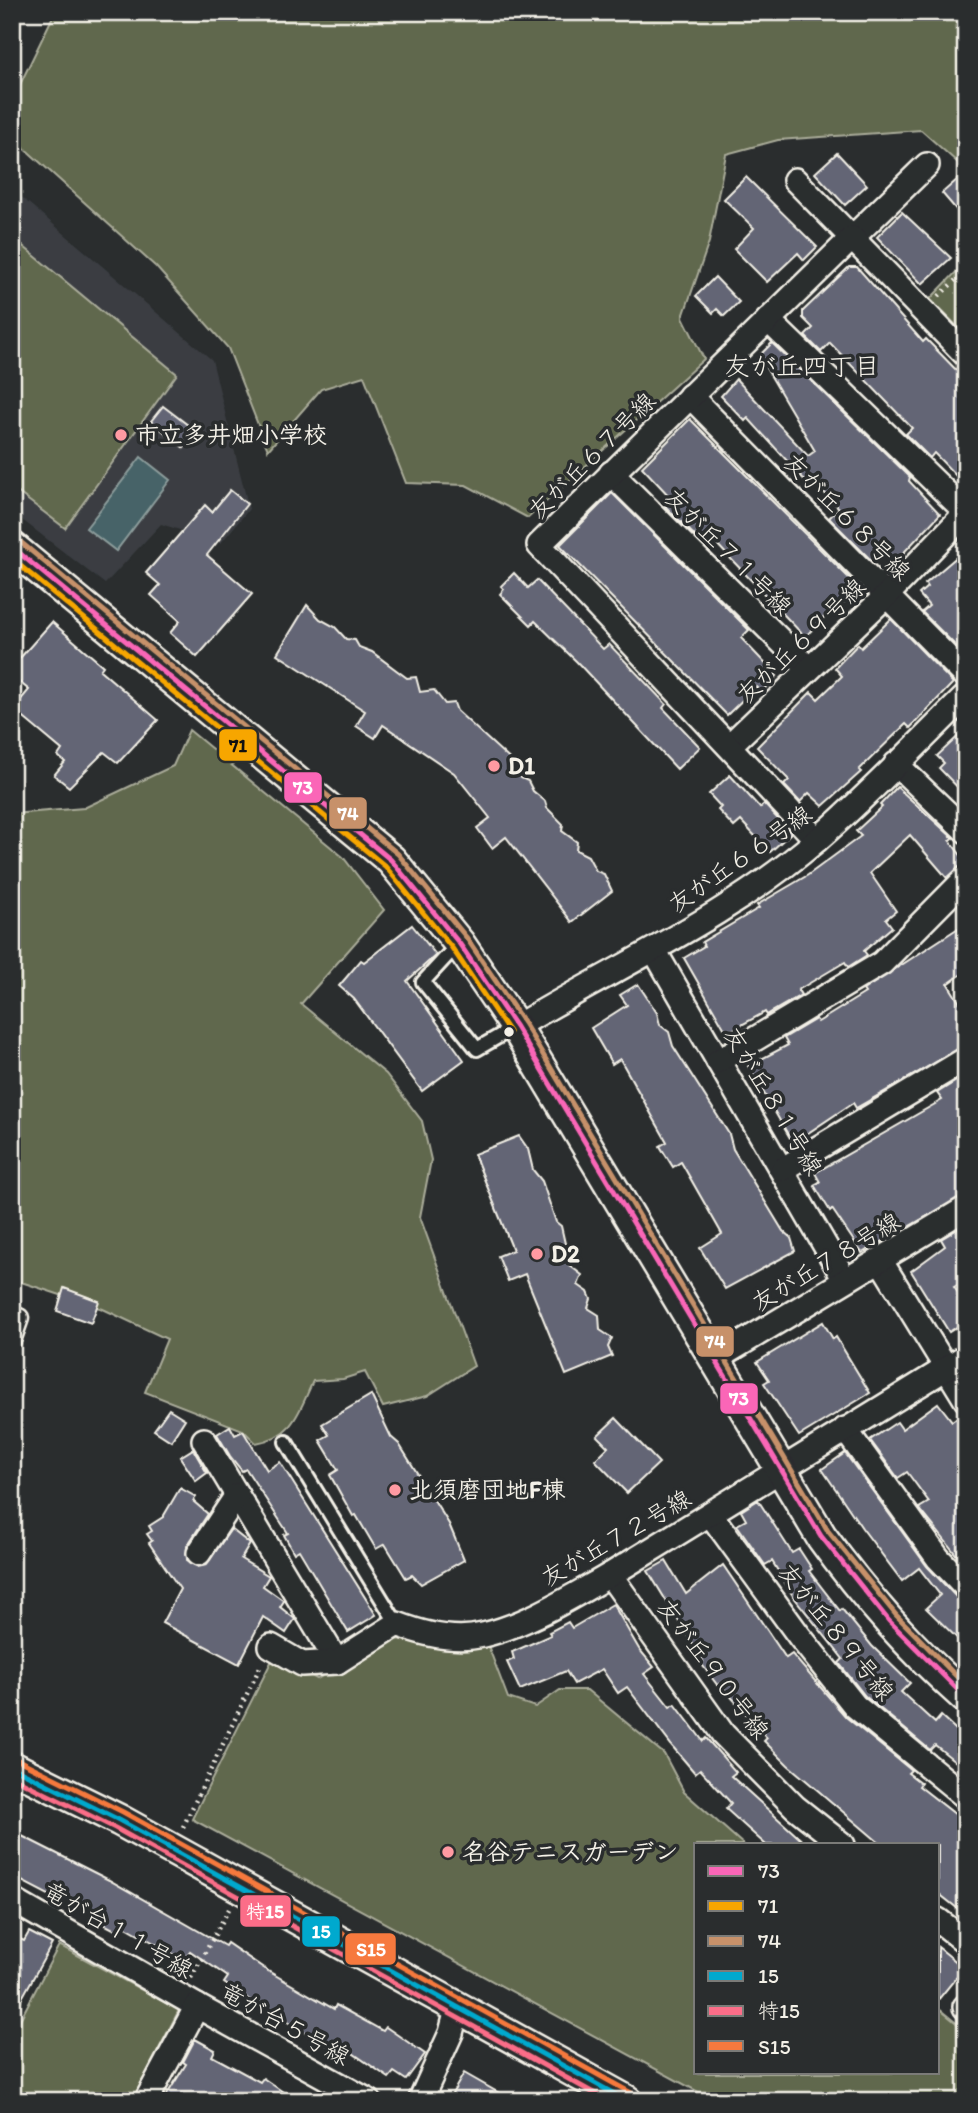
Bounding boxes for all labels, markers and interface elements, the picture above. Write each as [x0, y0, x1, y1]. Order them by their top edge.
district label: 友が丘四丁目 [724, 350, 880, 382]
street label: 友が丘６７号線 [522, 386, 661, 525]
place label: 市立多井畑小学校 [135, 420, 327, 449]
marker: 市立多井畑小学校 [113, 427, 129, 443]
street label: 友が丘６８号線 [778, 447, 917, 586]
street label: 友が丘７１号線 [659, 482, 798, 621]
street label: 友が丘６９号線 [730, 572, 871, 709]
line badge: 71 [218, 728, 258, 762]
text: 71 [228, 734, 247, 757]
place label: D1 [508, 751, 536, 780]
marker: D1 [486, 758, 502, 774]
line badge: 73 [283, 771, 323, 804]
text: 73 [292, 776, 313, 799]
line badge: 74 [328, 796, 368, 830]
street label: 友が丘６６号線 [663, 799, 817, 919]
text: 74 [337, 802, 359, 825]
street label: 友が丘８１号線 [718, 1021, 829, 1180]
unlabelled marker [502, 1025, 516, 1039]
street label: 友が丘７８号線 [746, 1206, 905, 1317]
place label: D2 [551, 1239, 580, 1268]
marker: D2 [529, 1246, 545, 1262]
line badge: 74 [695, 1325, 735, 1358]
text: 74 [704, 1330, 726, 1353]
line badge: 73 [719, 1382, 759, 1415]
text: 73 [728, 1387, 749, 1410]
place label: 北須磨団地F棟 [409, 1475, 566, 1504]
marker: 北須磨団地F棟 [387, 1482, 403, 1498]
street label: 友が丘７２号線 [536, 1483, 696, 1592]
street label: 友が丘８９号線 [772, 1557, 901, 1706]
street label: 友が丘９０号線 [651, 1593, 776, 1745]
place label: 名谷テニスガーデン [462, 1837, 678, 1866]
legend [694, 1843, 940, 2074]
marker: 名谷テニスガーデン [440, 1844, 456, 1860]
text: 73 [758, 1858, 780, 1883]
street label: 竜が台１１号線 [38, 1875, 198, 1984]
text: 71 [758, 1893, 778, 1918]
line badge: 特15 [239, 1894, 292, 1928]
text: 特15 [246, 1900, 284, 1923]
line badge: 15 [301, 1915, 341, 1948]
text: 15 [312, 1920, 330, 1943]
text: 74 [758, 1928, 781, 1953]
line badge: S15 [344, 1932, 397, 1966]
text: S15 [356, 1938, 386, 1961]
text: 15 [758, 1963, 779, 1988]
street label: 竜が台５号線 [215, 1976, 355, 2071]
text: 特15 [758, 1998, 800, 2023]
text: S15 [758, 2034, 791, 2059]

